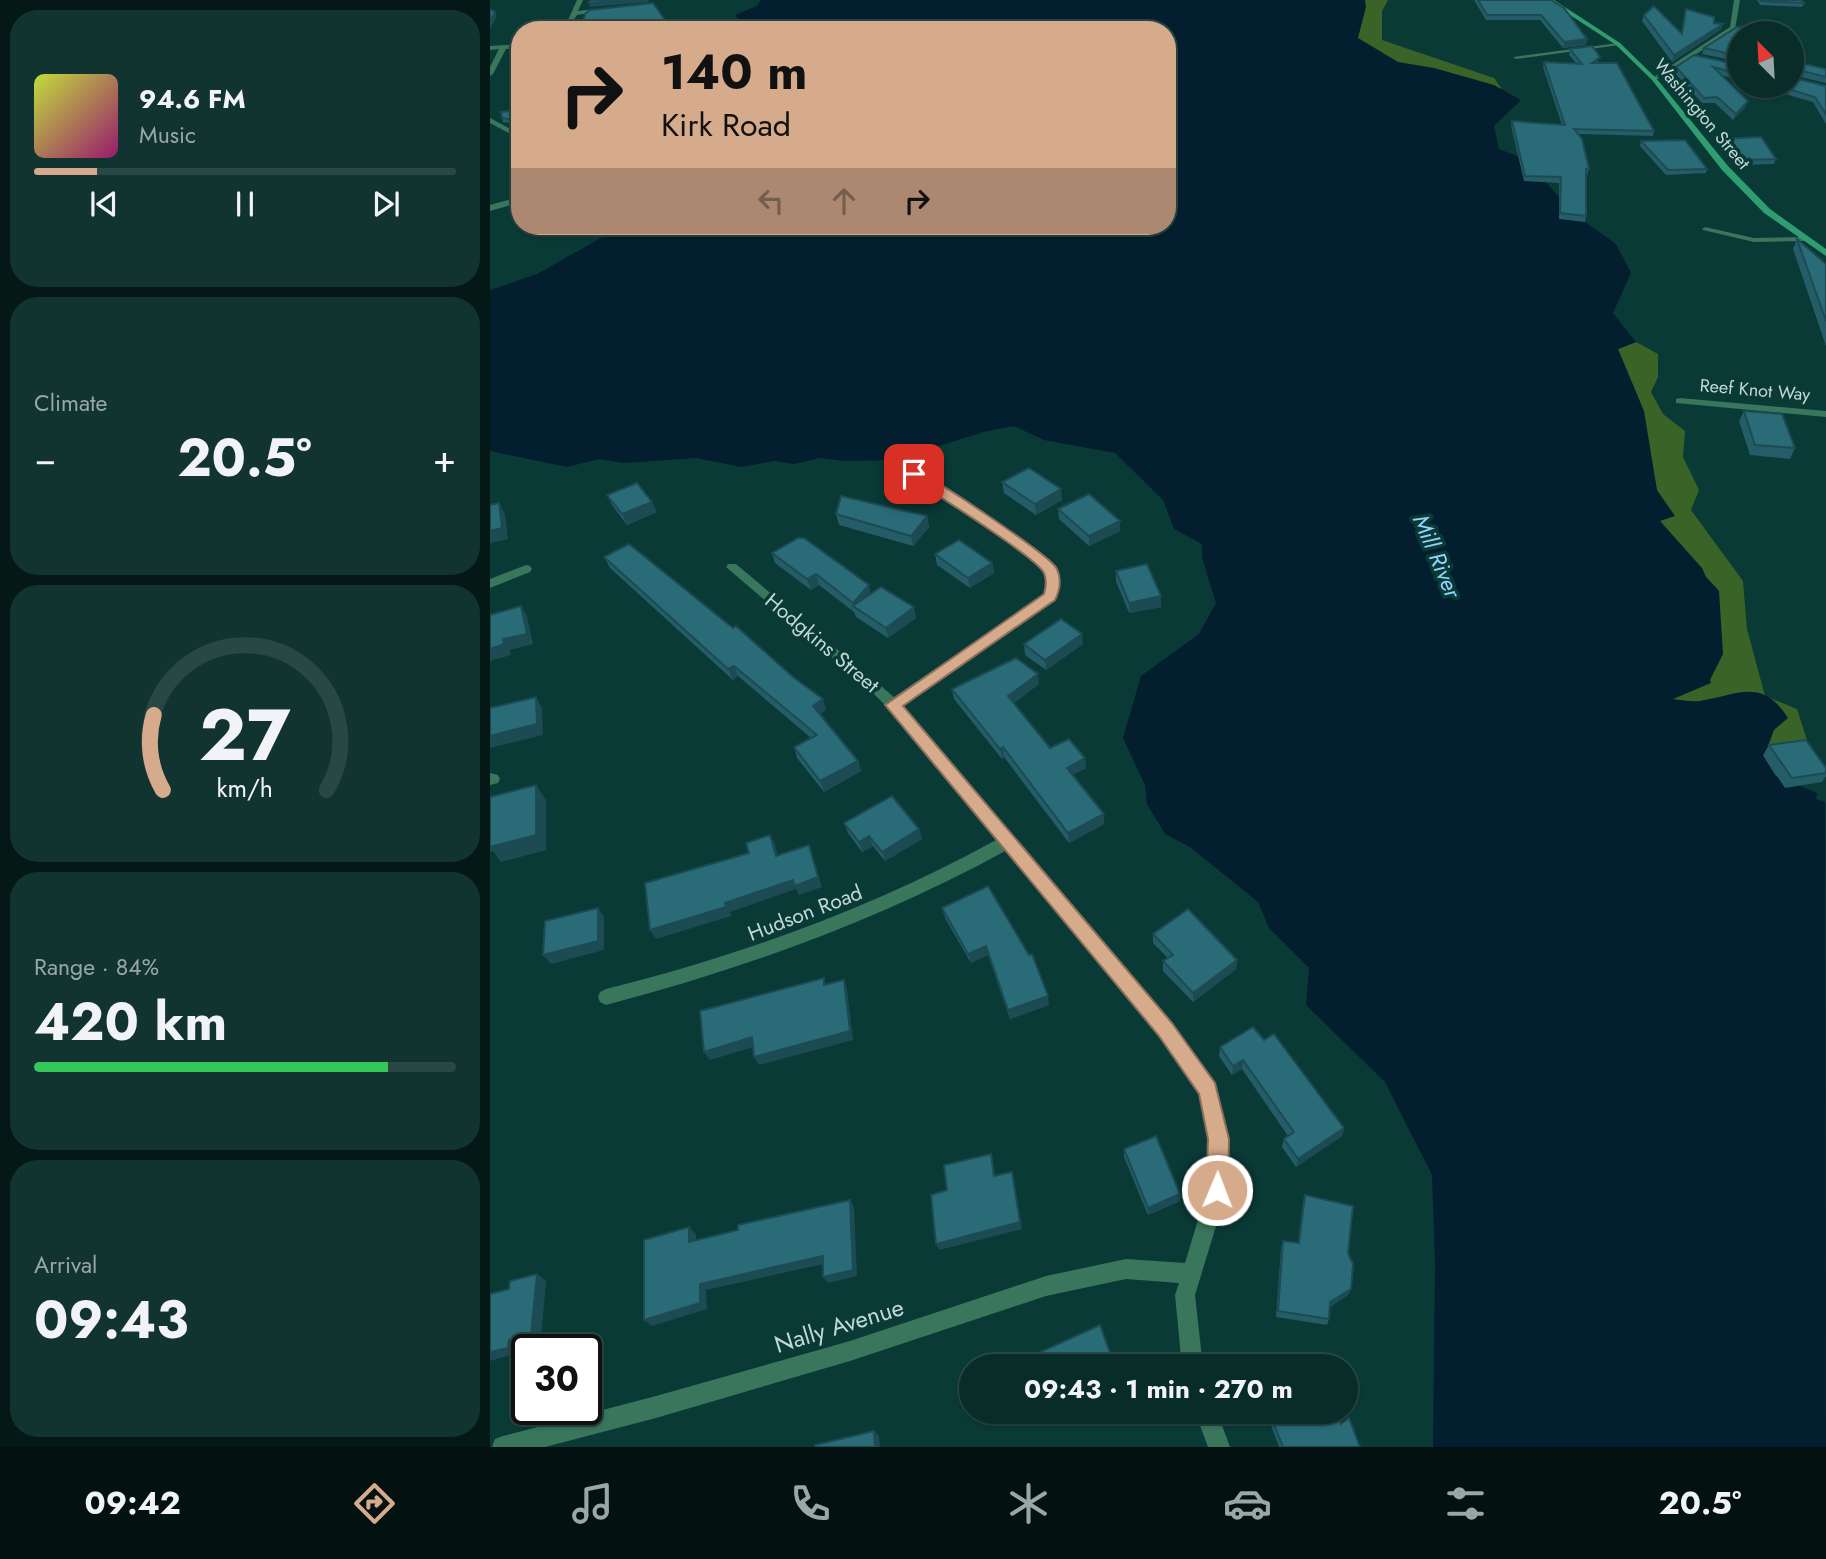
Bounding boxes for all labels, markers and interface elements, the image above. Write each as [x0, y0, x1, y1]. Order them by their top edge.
north arrow [1727, 21, 1804, 98]
map controls [1727, 21, 1804, 98]
text: 140 m [661, 37, 807, 107]
icon: right [546, 49, 637, 140]
street label: Washington Street [1648, 53, 1757, 176]
text: 94.6 FM [139, 80, 246, 118]
text: Kirk Road [661, 102, 791, 148]
text: Music [139, 118, 196, 152]
icon: left [752, 182, 790, 220]
icon: ahead [825, 182, 863, 220]
icon: right [898, 182, 936, 220]
icon: previous [85, 185, 123, 223]
icon: pause [226, 185, 264, 223]
icon: next [367, 185, 405, 223]
street label: Reef Knot Way [1699, 372, 1811, 408]
text: Climate [34, 386, 107, 420]
text: 20.5° [177, 420, 312, 496]
text: − [34, 431, 56, 486]
text: + [433, 431, 456, 486]
pin [884, 444, 944, 504]
icon: arrive [895, 455, 933, 493]
water label: Mill River [1404, 509, 1470, 604]
street label: Hodgkins Street [758, 586, 886, 700]
text: 27 [199, 682, 291, 787]
text: km/h [217, 769, 273, 805]
street label: Hudson Road [743, 877, 867, 949]
text: Range · 84% [34, 950, 159, 984]
text: 420 km [34, 984, 227, 1060]
position arrow [1180, 1153, 1254, 1227]
text: Arrival [34, 1248, 97, 1282]
text: 09:43 [34, 1282, 189, 1358]
street label: Nally Avenue [770, 1289, 908, 1362]
speed limit sign: 30 [511, 1334, 602, 1425]
text: 09:43 · 1 min · 270 m [1024, 1370, 1293, 1408]
icon: directions [350, 1479, 399, 1528]
icon: music [568, 1479, 617, 1528]
icon: phone [786, 1479, 835, 1528]
icon: climate [1004, 1479, 1053, 1528]
icon: car [1223, 1479, 1272, 1528]
icon: filters [1441, 1479, 1490, 1528]
text: 09:42 [85, 1480, 181, 1526]
text: 20.5° [1659, 1480, 1741, 1526]

